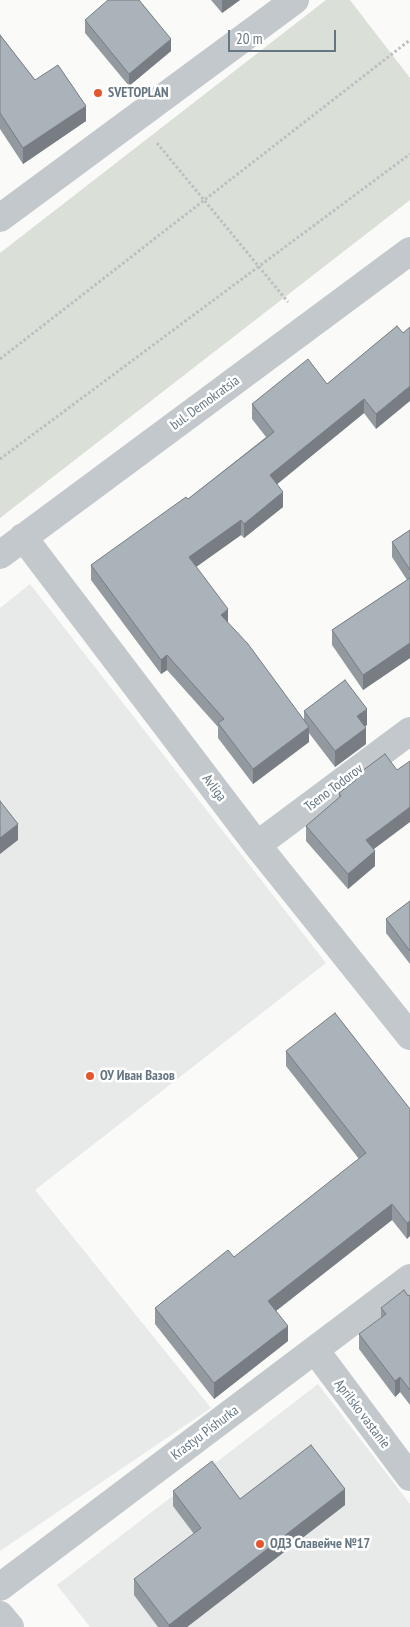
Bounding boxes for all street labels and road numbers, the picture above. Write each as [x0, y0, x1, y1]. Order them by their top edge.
street label: bul. Demokratsia [167, 372, 243, 434]
street label: Tseno Todorov [301, 761, 367, 815]
street label: Avliga [198, 771, 230, 805]
street label: Aprilsko vastanie [331, 1376, 393, 1452]
street label: Krastyu Pishurka [168, 1402, 242, 1464]

